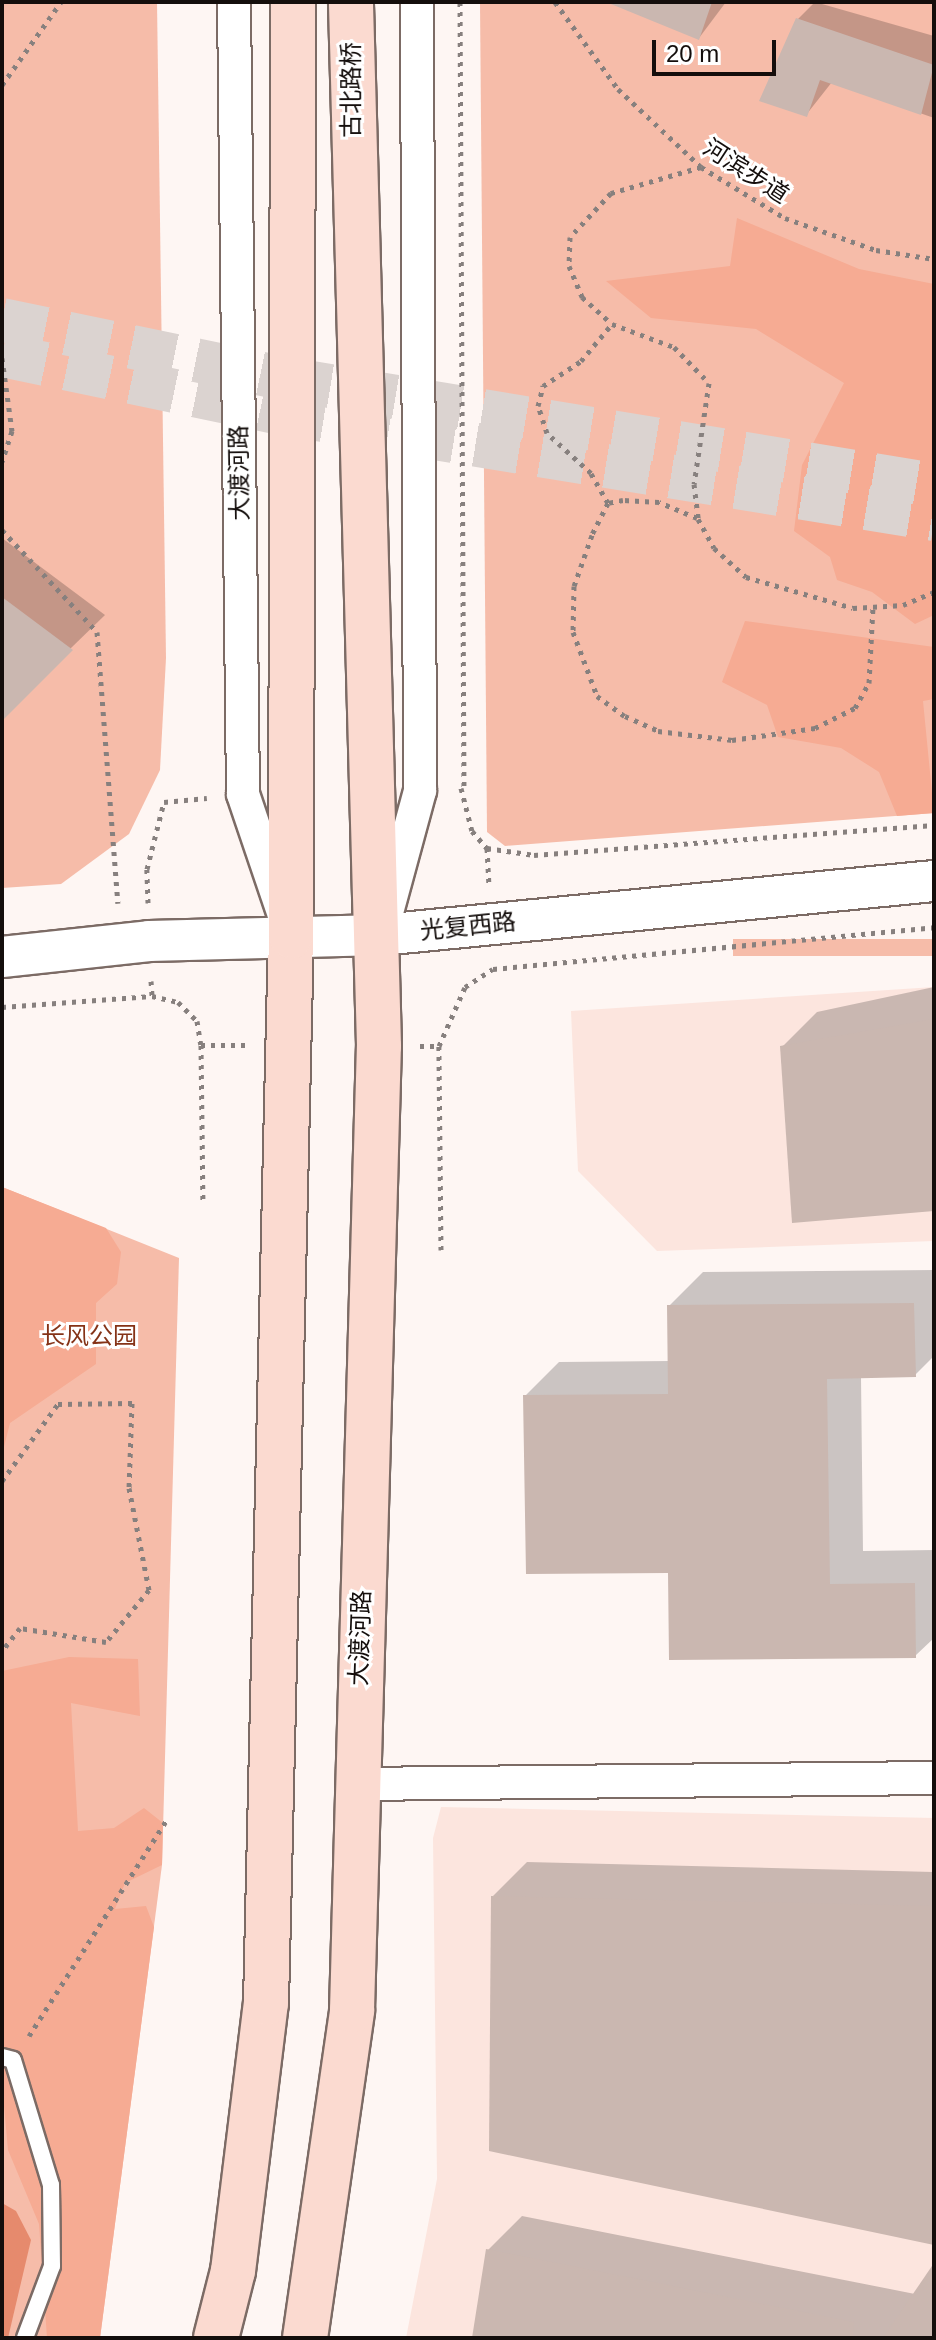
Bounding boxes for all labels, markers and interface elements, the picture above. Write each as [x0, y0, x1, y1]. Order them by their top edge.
scale bar [656, 24, 780, 74]
text: 20 m [666, 40, 719, 67]
street label: 古北路桥 [337, 42, 365, 138]
street label: 河滨步道 [698, 133, 794, 209]
street label: 大渡河路 [224, 425, 254, 521]
street label: 光复西路 [419, 907, 517, 945]
park label: 长风公园 [41, 1322, 137, 1350]
street label: 大渡河路 [344, 1590, 376, 1686]

